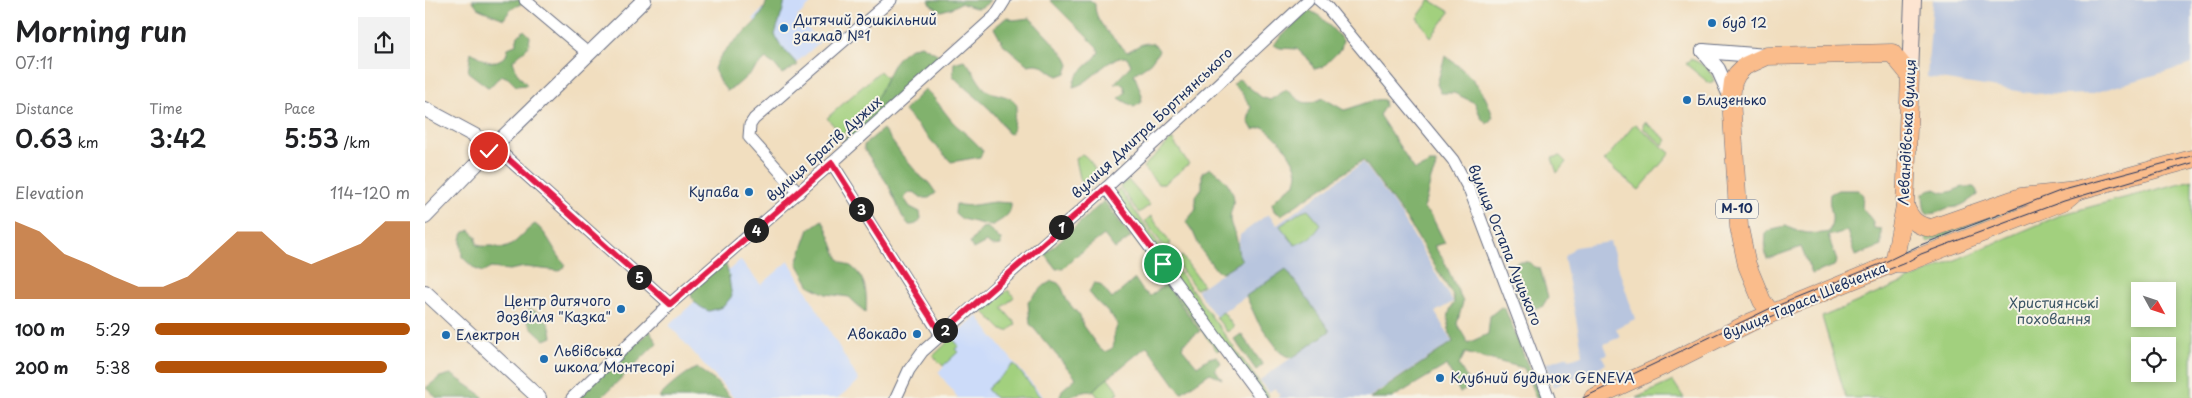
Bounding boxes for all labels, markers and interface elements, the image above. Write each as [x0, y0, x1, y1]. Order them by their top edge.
text: Morning run [15, 9, 187, 52]
place label: Дитячий дошкільний заклад №1 [793, 9, 937, 46]
place label: буд 12 [1722, 12, 1767, 33]
button: share [358, 17, 410, 69]
marker: буд 12 [1706, 17, 1718, 29]
marker: Дитячий дошкільний заклад №1 [778, 22, 790, 34]
street label: вулиця Дмитра Бортнянського [1066, 42, 1237, 203]
text: 07:11 [15, 50, 53, 74]
street label: Левандівська вулиця [1892, 58, 1921, 206]
place label: Близенько [1697, 89, 1767, 110]
street label: вулиця Братів Дужих [761, 91, 886, 206]
marker: Близенько [1681, 94, 1693, 106]
text: Distance [15, 98, 74, 119]
text: Time [149, 98, 182, 119]
text: Pace [284, 98, 315, 119]
text: 0.63 [15, 119, 73, 157]
text: 3:42 [149, 119, 207, 157]
text: 5:53 [284, 119, 339, 157]
pin [468, 130, 510, 172]
text: km [73, 132, 99, 153]
text: /km [339, 132, 370, 153]
icon: check [475, 137, 503, 165]
street label: вулиця Остапа Луцького [1463, 161, 1548, 329]
text: Elevation [15, 180, 84, 204]
text: 114–120 m [330, 180, 410, 204]
place label: Купава [689, 181, 739, 202]
marker: Купава [743, 186, 755, 198]
pin: 3 [849, 196, 873, 222]
text: 3 [857, 199, 866, 220]
road number: М-10 [1716, 200, 1758, 218]
pin: 1 [1049, 214, 1073, 240]
text: 1 [1058, 217, 1065, 238]
pin: 4 [743, 218, 769, 242]
text: 4 [752, 220, 761, 241]
pin [1142, 243, 1184, 285]
icon: arrive [1149, 250, 1177, 278]
street label: вулиця Тараса Шевченка [1719, 256, 1891, 345]
pin: 5 [627, 264, 651, 290]
text: 5 [635, 267, 644, 288]
north arrow [2131, 282, 2176, 328]
map controls [2131, 282, 2176, 382]
place label: Центр дитячого дозвілля "Казка" [497, 290, 611, 327]
park label: Християнські поховання [2009, 292, 2099, 329]
marker: Центр дитячого дозвілля "Казка" [615, 303, 627, 315]
text: 100 m [15, 317, 65, 341]
text: 5:29 [95, 317, 130, 341]
pin: 2 [933, 318, 957, 342]
text: 2 [941, 320, 950, 341]
place label: Авокадо [847, 323, 907, 344]
place label: Електрон [456, 324, 520, 345]
marker: Авокадо [911, 328, 923, 340]
marker: Електрон [440, 329, 452, 341]
button: locate [2131, 337, 2176, 382]
place label: Львівська школа Монтесорі [554, 340, 675, 377]
marker: Львівська школа Монтесорі [538, 353, 550, 365]
text: 200 m [15, 355, 69, 379]
text: 5:38 [95, 355, 130, 379]
place label: Клубний будинок GENEVA [1450, 367, 1635, 388]
marker: Клубний будинок GENEVA [1434, 372, 1446, 384]

